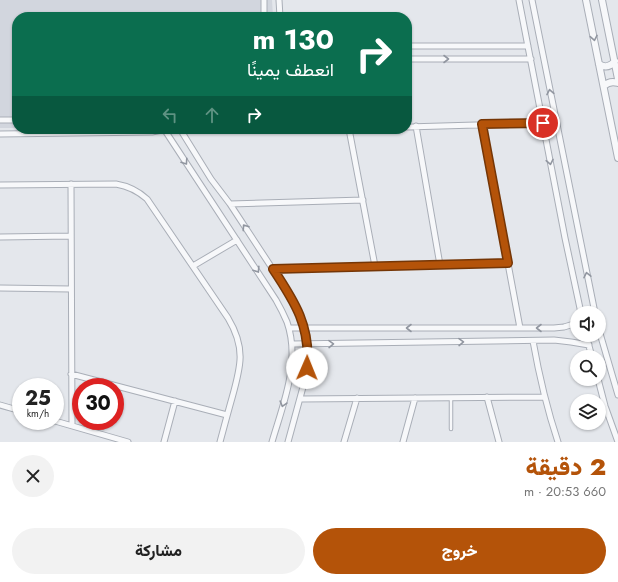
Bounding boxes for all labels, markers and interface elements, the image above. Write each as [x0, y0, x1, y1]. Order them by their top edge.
text: 130 m [252, 19, 334, 60]
icon: right [348, 28, 400, 80]
one-way arrow [589, 35, 597, 41]
one-way arrow [443, 55, 449, 63]
text: انعطف يمينًا [247, 57, 334, 83]
one-way arrow [547, 89, 555, 96]
icon: left [159, 104, 181, 126]
icon: ahead [201, 104, 223, 126]
icon: right [243, 104, 265, 126]
pin [526, 106, 560, 140]
icon: arrive [532, 112, 554, 134]
one-way arrow [181, 157, 188, 164]
one-way arrow [546, 159, 554, 165]
one-way arrow [243, 224, 250, 231]
one-way arrow [252, 266, 260, 273]
one-way arrow [583, 272, 592, 278]
map controls [570, 306, 606, 430]
button: sound [570, 306, 606, 342]
one-way arrow [406, 324, 412, 332]
one-way arrow [536, 324, 542, 332]
one-way arrow [458, 338, 464, 346]
one-way arrow [328, 340, 334, 348]
position arrow [286, 347, 328, 389]
button: search [570, 350, 606, 386]
speed limit sign: 30 [72, 378, 124, 430]
text: 25 [25, 384, 51, 413]
button: layers [570, 394, 606, 430]
one-way arrow [279, 400, 288, 407]
text: km/h [27, 406, 49, 421]
text: 2 دقيقة [526, 449, 606, 484]
button: close [12, 455, 54, 497]
text: 660 m · 20:53 [524, 482, 606, 501]
button: مشاركة [12, 528, 305, 574]
button: خروج [313, 528, 606, 574]

